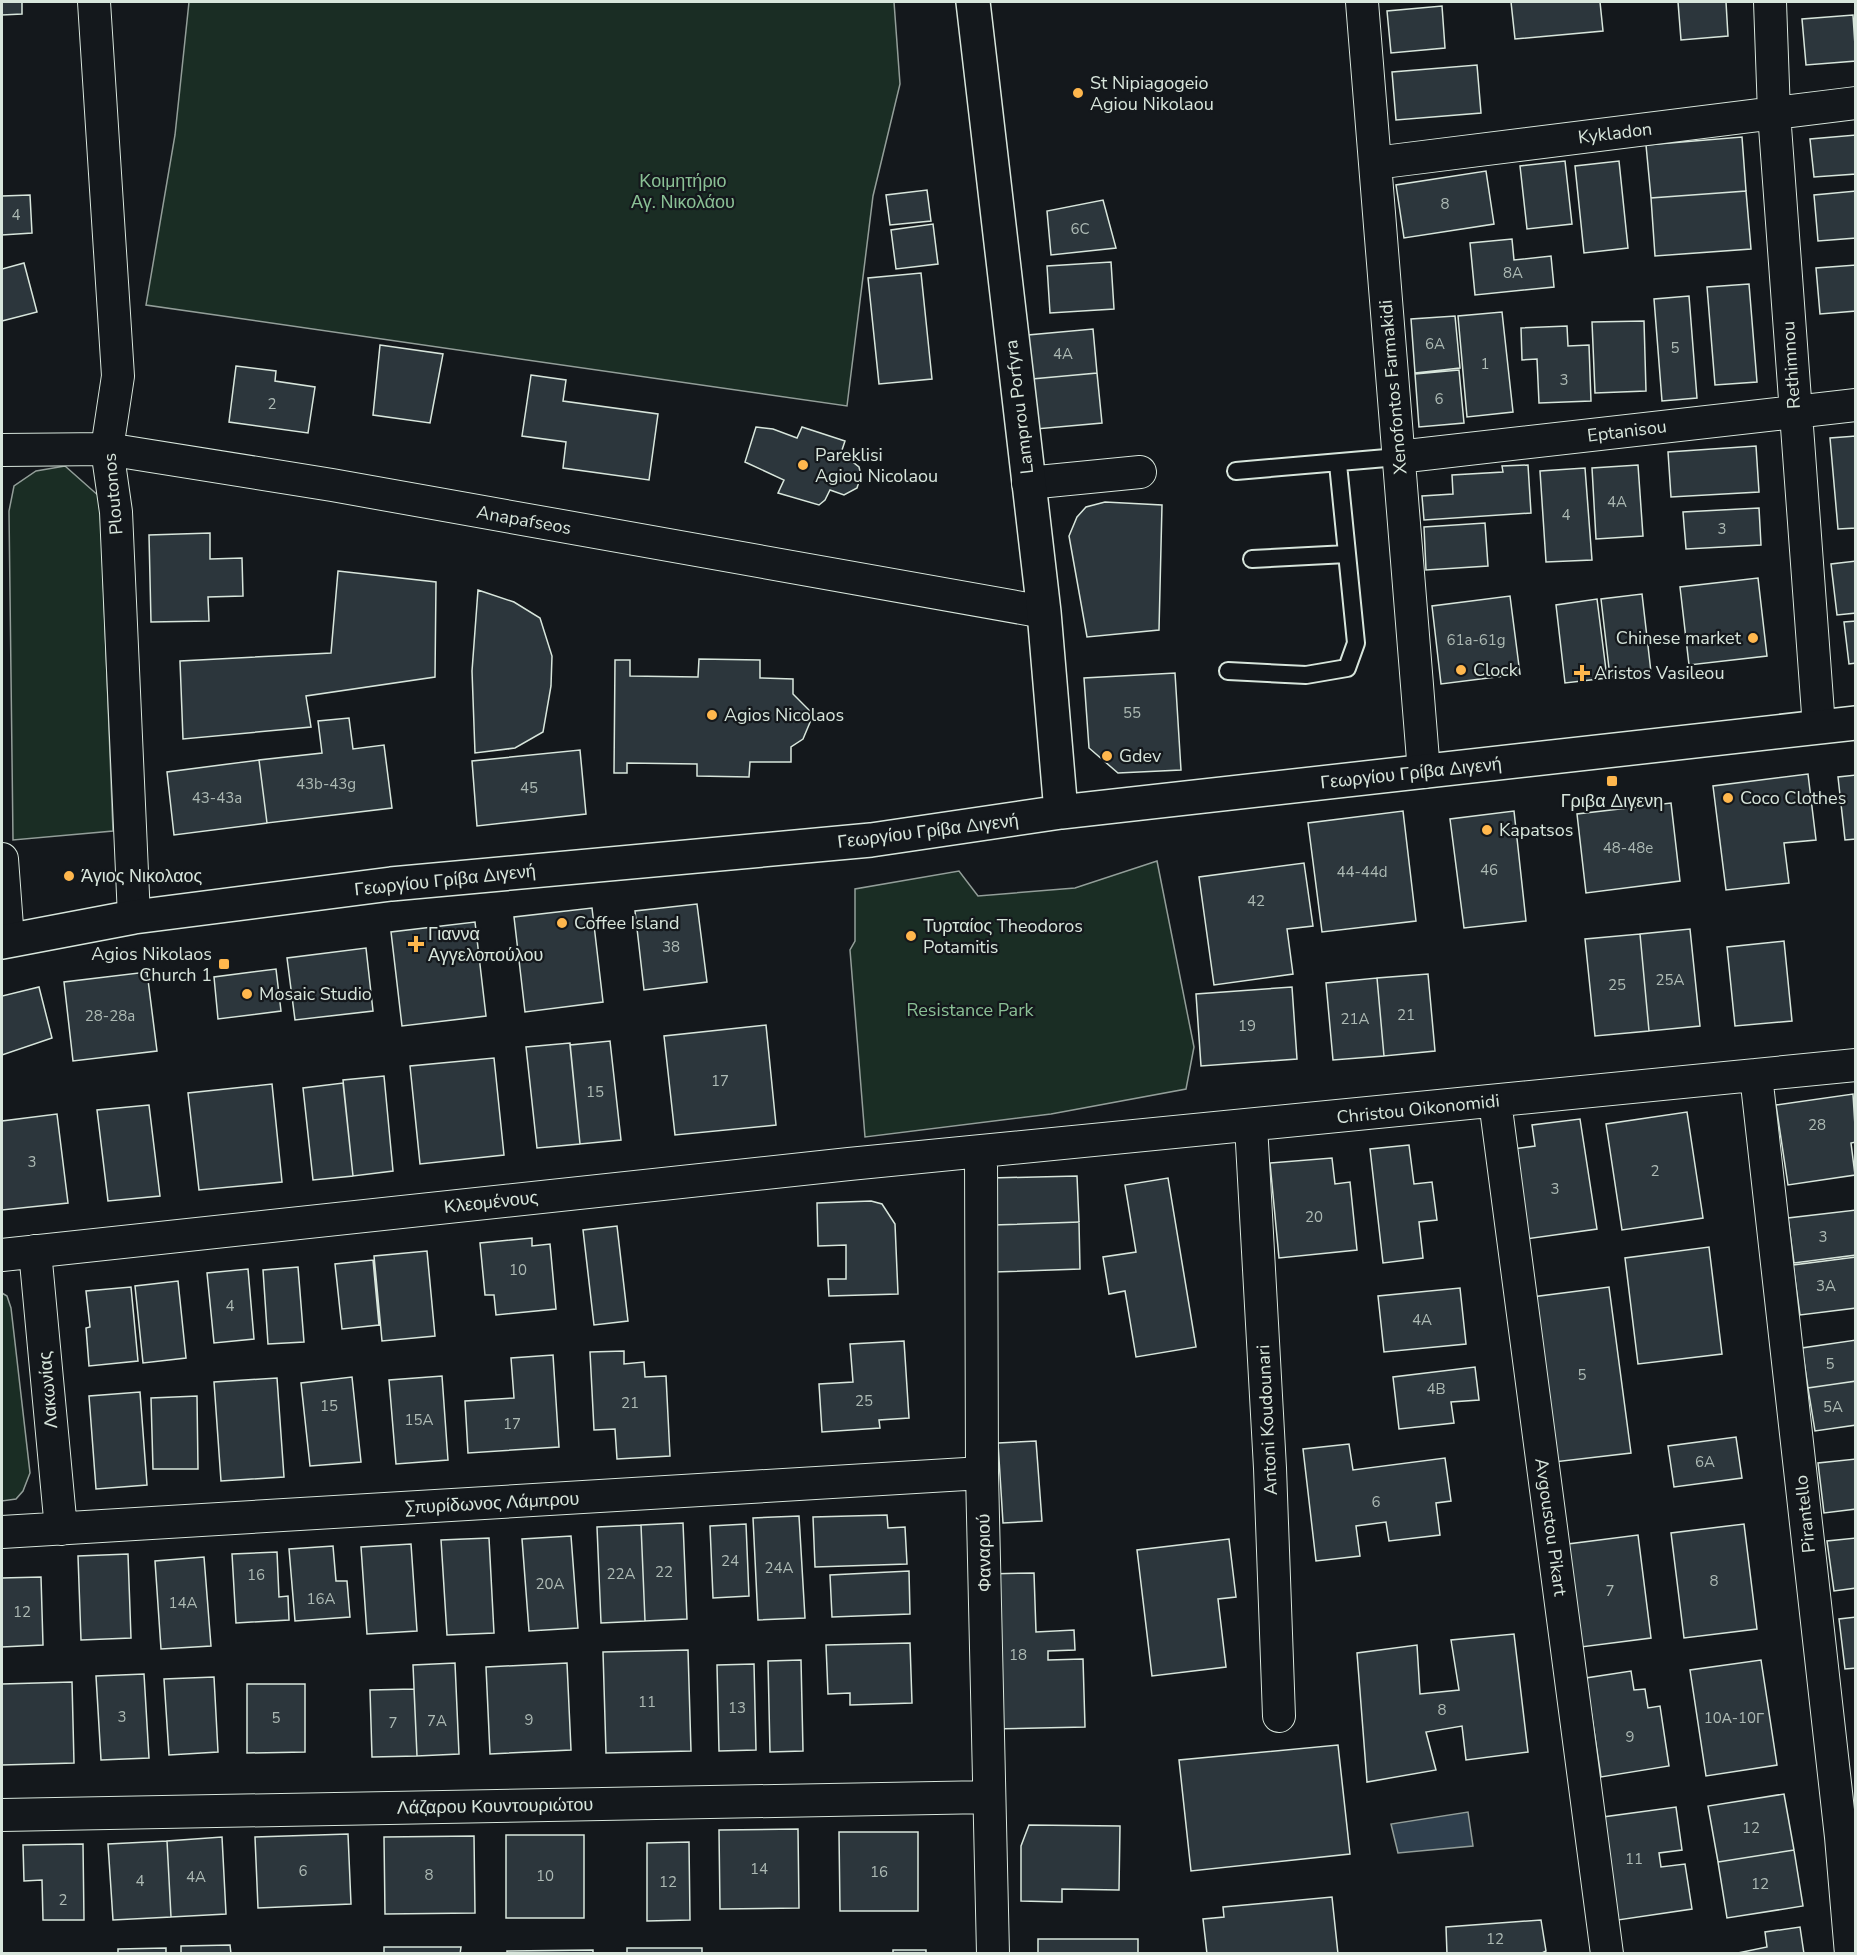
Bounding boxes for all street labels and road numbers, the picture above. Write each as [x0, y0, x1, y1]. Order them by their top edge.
street label: Kykladon [1577, 117, 1653, 149]
street label: Xenofontos Farmakidi [1373, 299, 1413, 475]
street label: Rethimnou [1776, 320, 1806, 410]
street label: Lamprou Porfyra [999, 338, 1039, 476]
street label: Eptanisou [1586, 414, 1668, 448]
street label: Ploutonos [97, 452, 129, 536]
street label: Anapafseos [475, 500, 573, 540]
street label: Γεωργίου Γρίβα Διγενή [1319, 752, 1503, 794]
street label: Γεωργίου Γρίβα Διγενή [836, 808, 1020, 854]
street label: Γεωργίου Γρίβα Διγενή [353, 859, 537, 901]
street label: Christou Oikonomidi [1335, 1089, 1501, 1129]
street label: Κλεομένους [443, 1185, 540, 1219]
street label: Antoni Koudounari [1251, 1344, 1283, 1496]
street label: Λακωνίας [33, 1350, 63, 1430]
street label: Avgoustou Pikart [1529, 1456, 1573, 1598]
street label: Pirantello [1789, 1474, 1821, 1554]
street label: Σπυρίδωνος Λάμπρου [404, 1486, 580, 1520]
street label: Φαναριού [971, 1514, 997, 1592]
street label: Λάζαρου Κουντουριώτου [397, 1792, 593, 1820]

